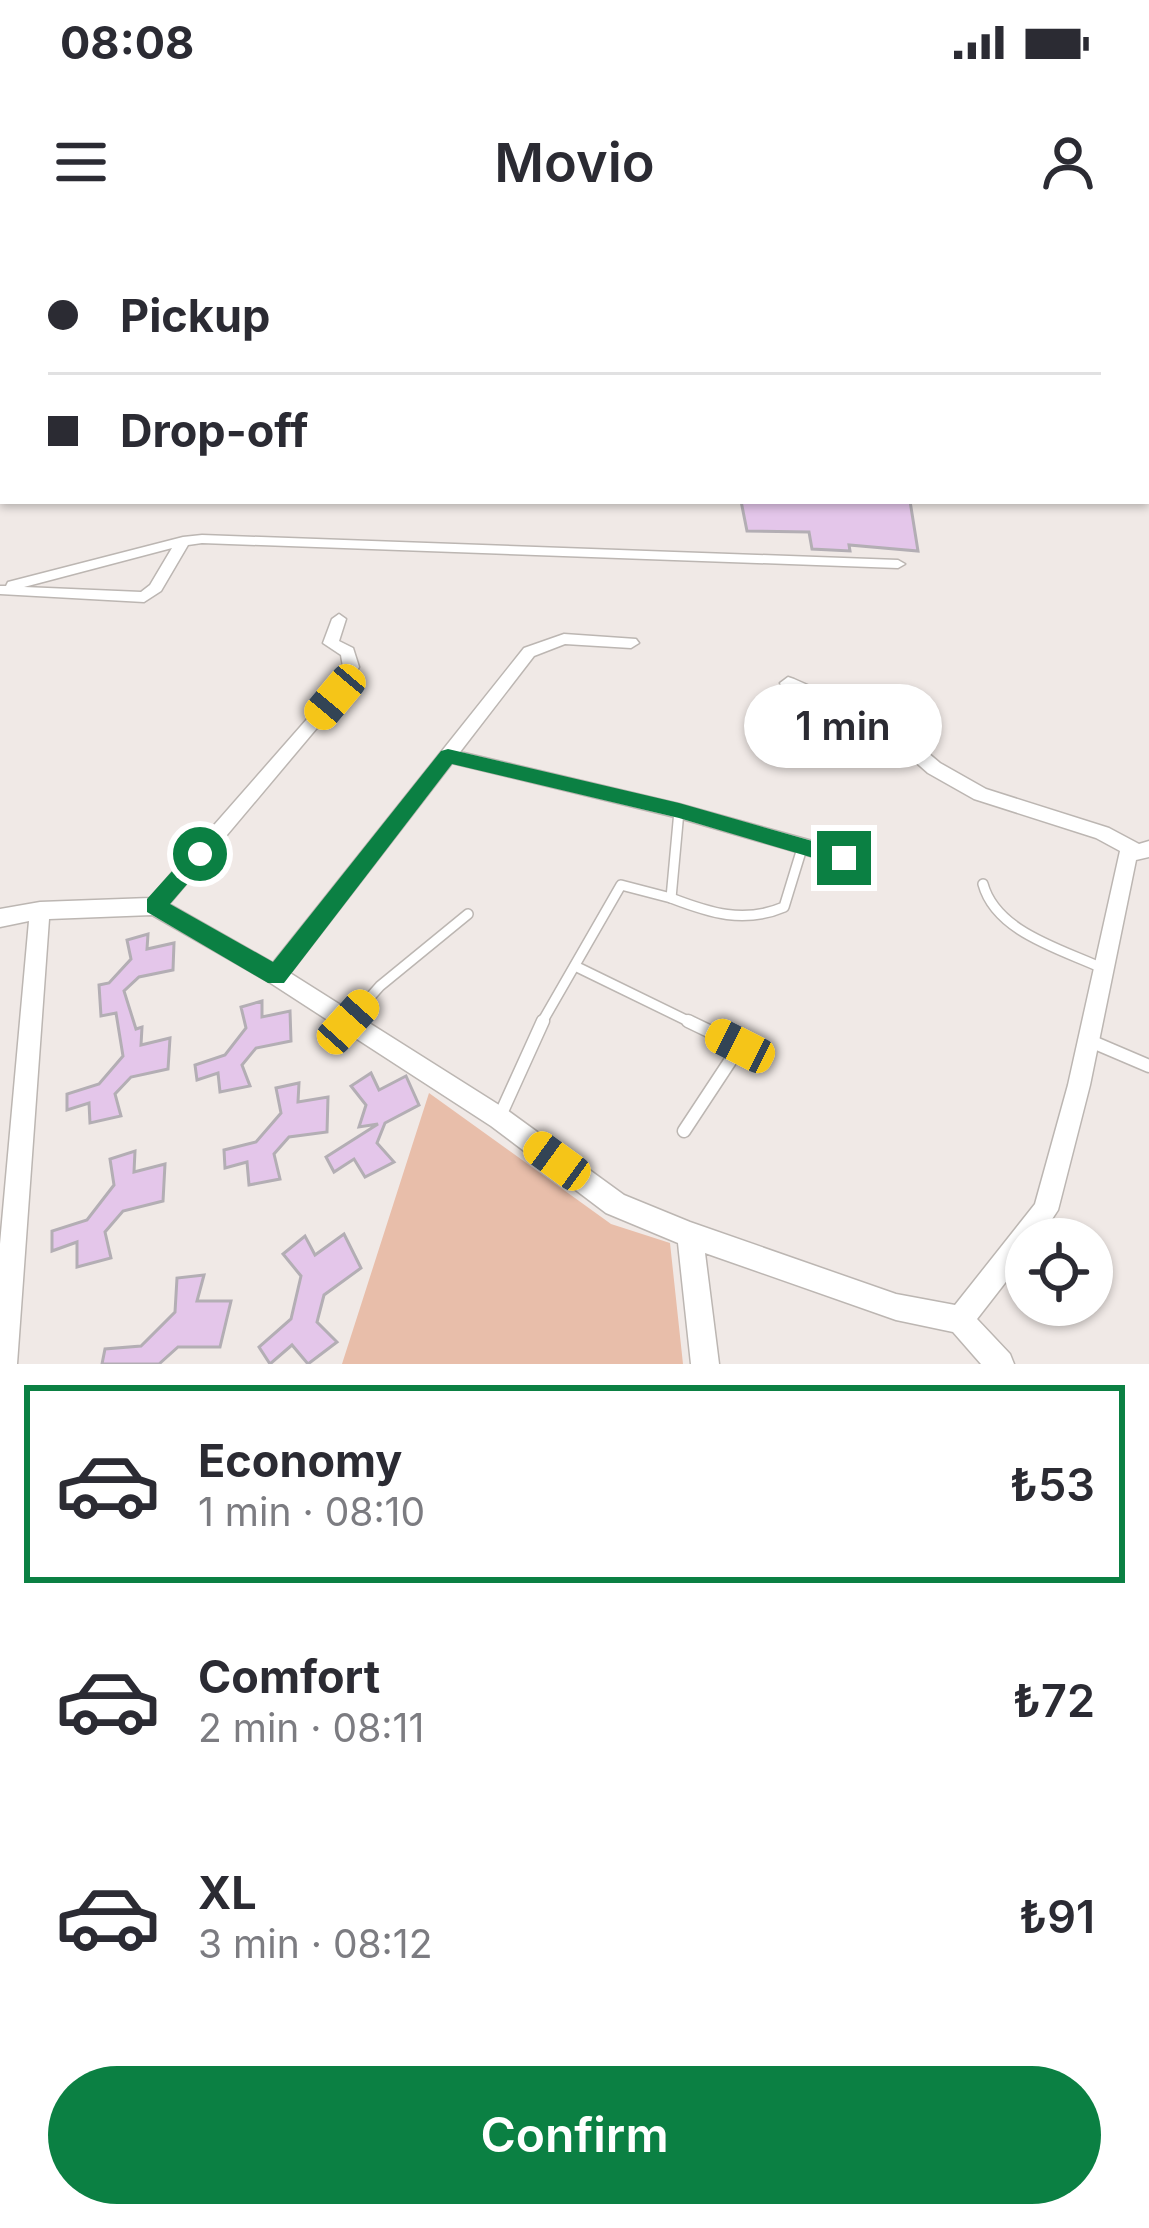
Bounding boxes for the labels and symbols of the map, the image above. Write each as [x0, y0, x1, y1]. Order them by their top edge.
car [298, 658, 372, 736]
callout: 1 min [745, 684, 943, 768]
route start [173, 827, 227, 881]
route end [817, 831, 871, 885]
car [311, 983, 385, 1061]
car [700, 1014, 780, 1078]
car [517, 1125, 597, 1197]

